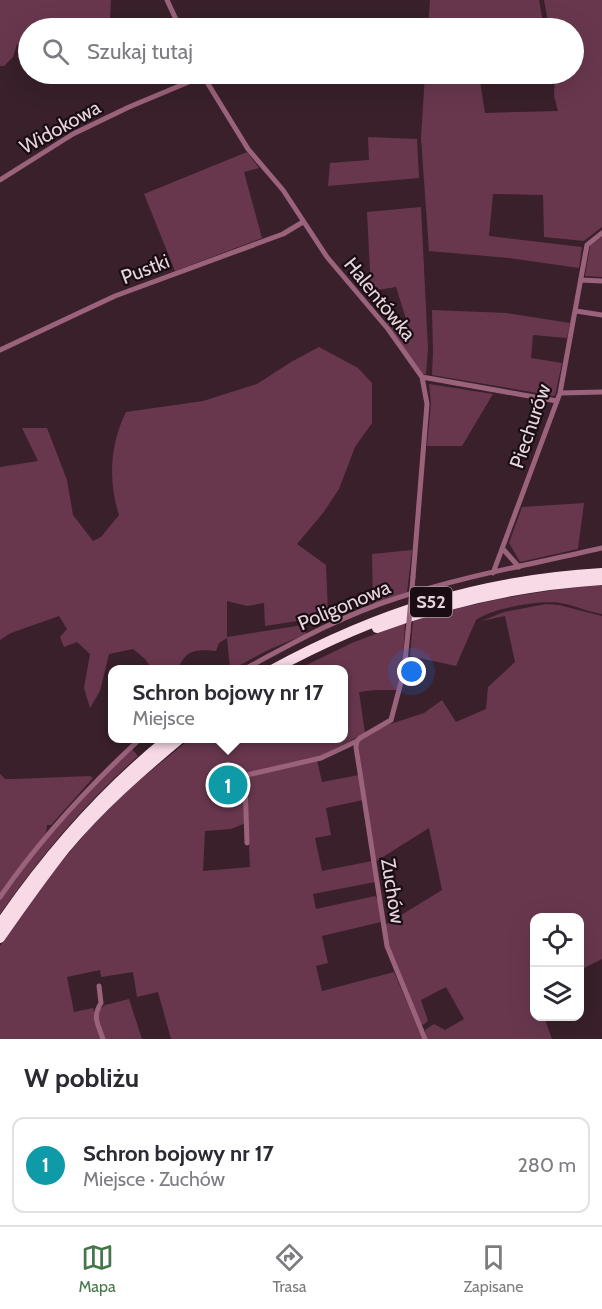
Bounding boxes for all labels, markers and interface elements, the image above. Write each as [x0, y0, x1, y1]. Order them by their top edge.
search box [18, 18, 584, 84]
icon: search [39, 35, 72, 68]
text: Szukaj tutaj [87, 38, 193, 65]
street label: Widokowa [15, 95, 105, 159]
street label: Pustki [117, 249, 173, 289]
street label: Halentówka [339, 253, 421, 346]
street label: Piechurów [504, 380, 556, 471]
street label: Poligonowa [294, 575, 394, 635]
road number: S52 [410, 587, 452, 617]
your location [397, 657, 426, 686]
popup [108, 665, 348, 743]
text: Schron bojowy nr 17 [133, 679, 323, 706]
text: Miejsce [133, 706, 195, 730]
pin: 1 [208, 762, 248, 808]
street label: Zuchów [376, 856, 410, 926]
map controls [530, 913, 584, 1021]
button: locate [530, 913, 584, 967]
button: layers [530, 967, 584, 1021]
text: W pobliżu [24, 1062, 139, 1094]
text: Schron bojowy nr 17 [83, 1140, 274, 1167]
text: 1 [42, 1153, 49, 1177]
text: 280 m [517, 1153, 576, 1177]
text: Miejsce · Zuchów [83, 1167, 225, 1191]
tab: Mapa [78, 1241, 116, 1296]
tab: Trasa [273, 1241, 307, 1296]
tab: Zapisane [463, 1241, 524, 1296]

